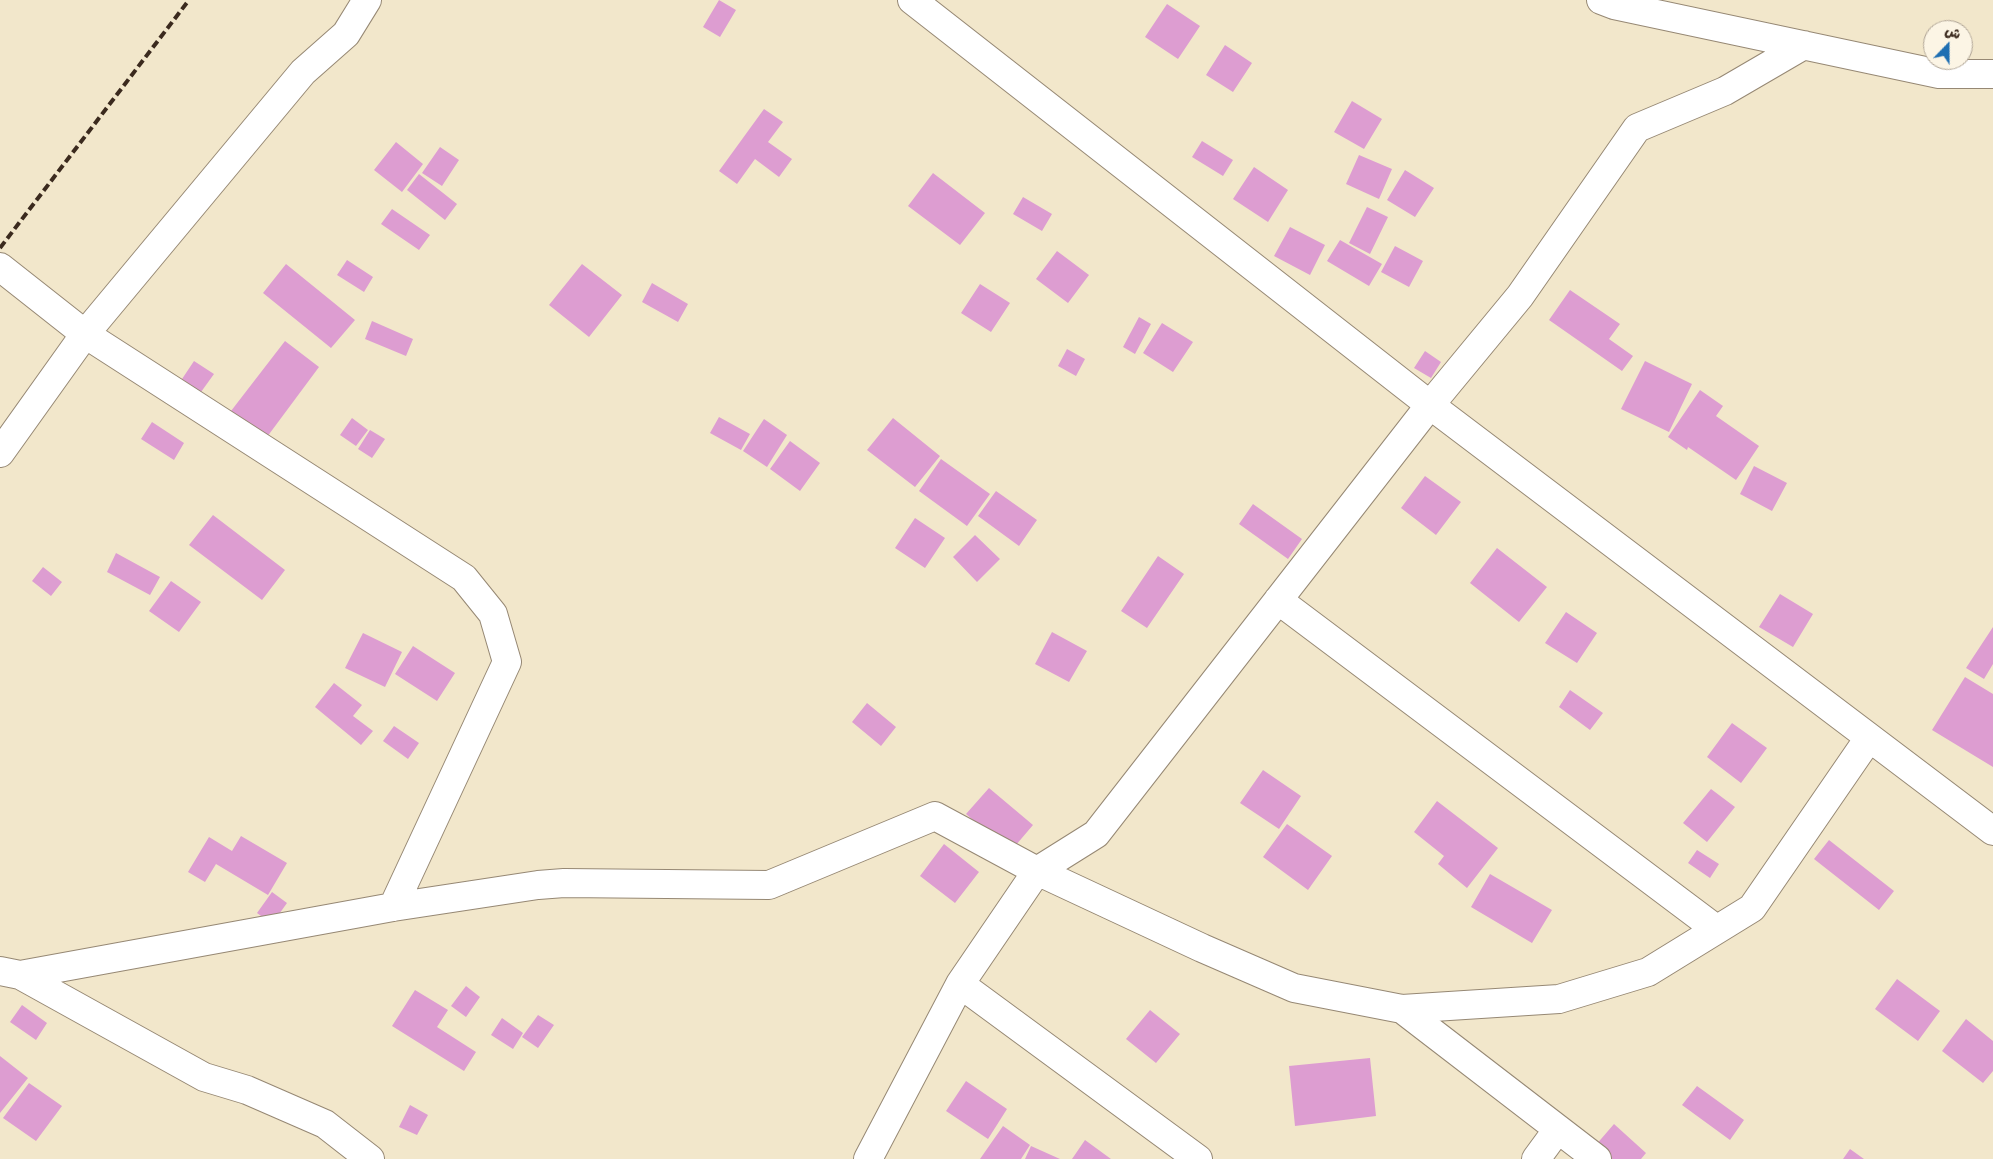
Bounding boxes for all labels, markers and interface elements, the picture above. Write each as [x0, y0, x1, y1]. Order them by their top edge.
north arrow [1923, 20, 1973, 70]
text: ش [1943, 21, 1964, 43]

